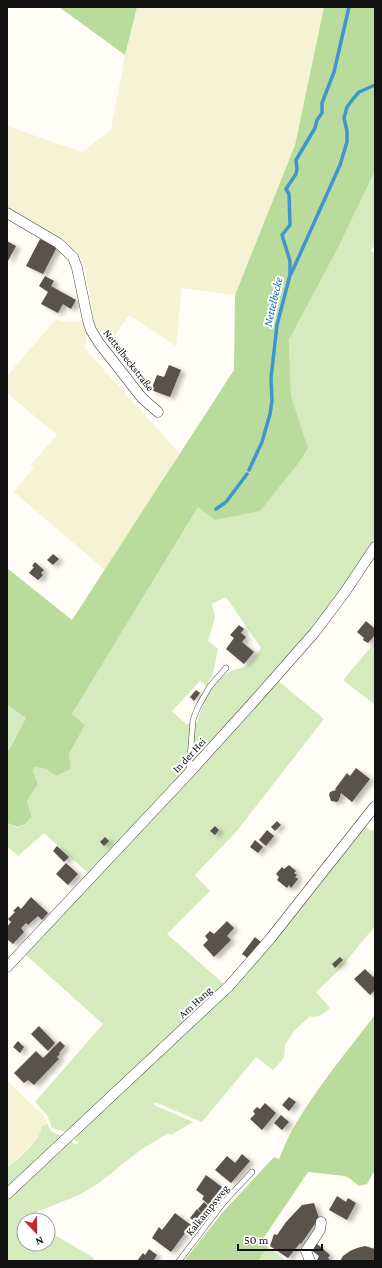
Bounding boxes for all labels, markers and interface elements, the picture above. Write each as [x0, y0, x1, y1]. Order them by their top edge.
water label: Nettelbecke [260, 275, 286, 328]
street label: Nettelbeckstraße [101, 327, 157, 393]
street label: In der Hei [170, 735, 208, 775]
street label: Am Hang [176, 983, 215, 1021]
street label: Kalkampsweg [183, 1182, 232, 1238]
north arrow [16, 1212, 56, 1252]
scale bar [238, 1226, 322, 1252]
text: 50 m [244, 1233, 269, 1247]
text: N [34, 1234, 45, 1248]

